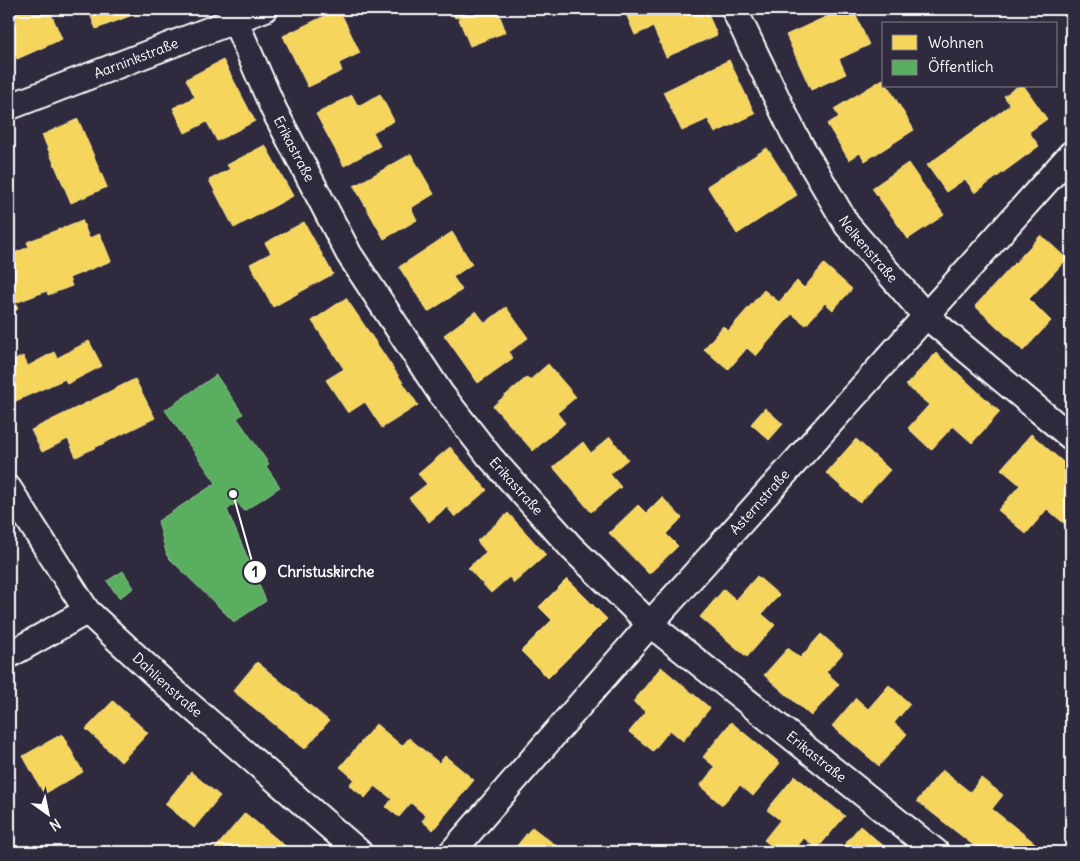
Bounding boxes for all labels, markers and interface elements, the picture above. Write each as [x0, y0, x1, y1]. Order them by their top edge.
legend [882, 22, 1058, 88]
text: Wohnen [928, 33, 984, 52]
street label: Aarninkstraße [91, 34, 181, 83]
text: Öffentlich [928, 57, 994, 76]
street label: Erikastraße [270, 113, 319, 185]
street label: Nelkenstraße [835, 212, 902, 286]
street label: Erikastraße [485, 453, 547, 519]
street label: Asternstraße [726, 466, 793, 538]
callout: Christuskirche [243, 557, 384, 587]
text: 1 [252, 562, 258, 581]
text: Christuskirche [278, 562, 374, 581]
street label: Dahlienstraße [129, 649, 206, 721]
street label: Erikastraße [783, 727, 850, 786]
north arrow [22, 788, 72, 838]
text: N [46, 815, 64, 835]

